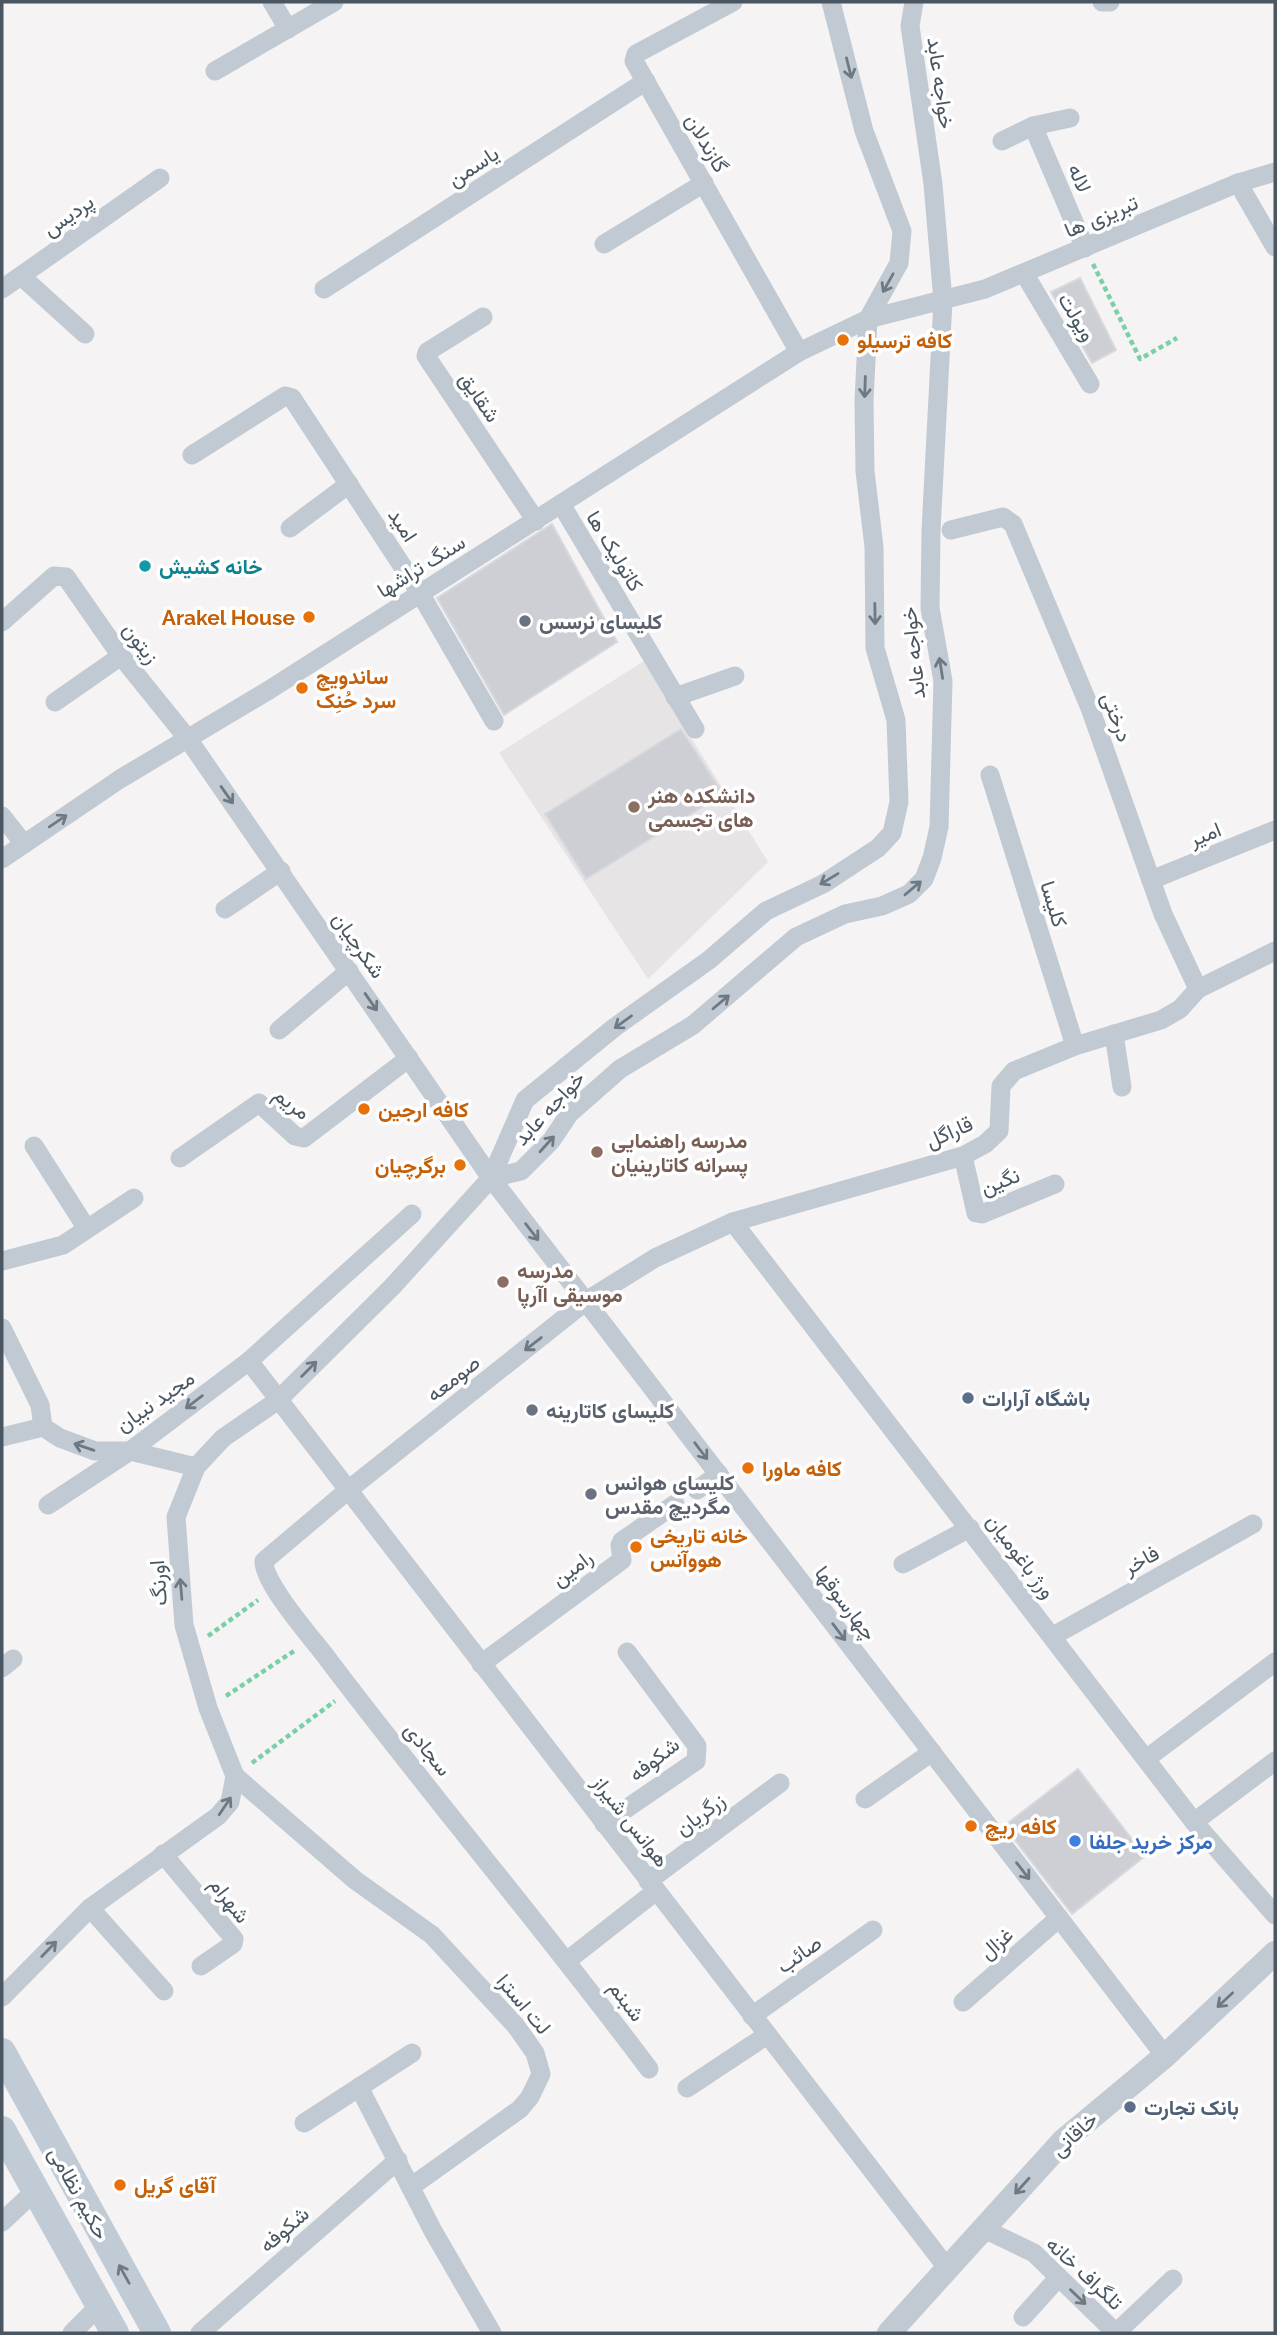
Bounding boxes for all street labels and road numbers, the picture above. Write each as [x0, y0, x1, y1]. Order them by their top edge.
street label: خواجه عابد [921, 36, 960, 131]
street label: گازندلان [679, 109, 734, 177]
street label: یاسمن [443, 140, 503, 192]
street label: لاله [1063, 160, 1097, 196]
street label: پردیس [38, 189, 99, 243]
street label: تبریزی ها [1060, 189, 1142, 244]
street label: ویولت [1052, 288, 1101, 346]
street label: شقایق [454, 367, 506, 427]
street label: امید [383, 504, 423, 546]
street label: کاتولیک ها [580, 506, 649, 596]
street label: سنگ تراشها [372, 529, 470, 604]
street label: خواجه عابد [896, 606, 931, 700]
street label: زیتون [117, 618, 164, 669]
street label: درختی [1096, 689, 1137, 745]
street label: امیر [1184, 816, 1225, 853]
street label: کلیسا [1035, 878, 1073, 930]
street label: شکرچیان [326, 907, 391, 984]
street label: خواجه عابد [508, 1066, 590, 1151]
street label: مریم [268, 1081, 315, 1126]
street label: قاراگل [921, 1111, 977, 1154]
street label: نگین [977, 1162, 1023, 1200]
street label: صومعه [421, 1349, 485, 1407]
street label: مجید نبیان [111, 1365, 199, 1437]
street label: ورژ باغومیان [980, 1509, 1061, 1604]
street label: فاخر [1118, 1540, 1164, 1581]
street label: رامین [546, 1544, 598, 1592]
street label: اورنگ [144, 1559, 173, 1607]
street label: چهارسوقها [808, 1561, 882, 1646]
street label: سجادی [399, 1717, 457, 1781]
street label: شکوفه [624, 1732, 685, 1787]
street label: هوانس شیراز [586, 1769, 675, 1873]
street label: زرگریان [670, 1787, 730, 1842]
street label: شهرام [203, 1872, 256, 1929]
street label: غزال [974, 1922, 1018, 1965]
street label: صائب [772, 1930, 826, 1978]
street label: لت استرا [491, 1969, 557, 2040]
street label: شبنم [602, 1976, 650, 2027]
street label: خاقانی [1046, 2106, 1102, 2162]
street label: حکیم نظامی [42, 2142, 115, 2245]
street label: شکوفه [254, 2201, 314, 2258]
street label: تلگراف خانه [1041, 2231, 1129, 2316]

